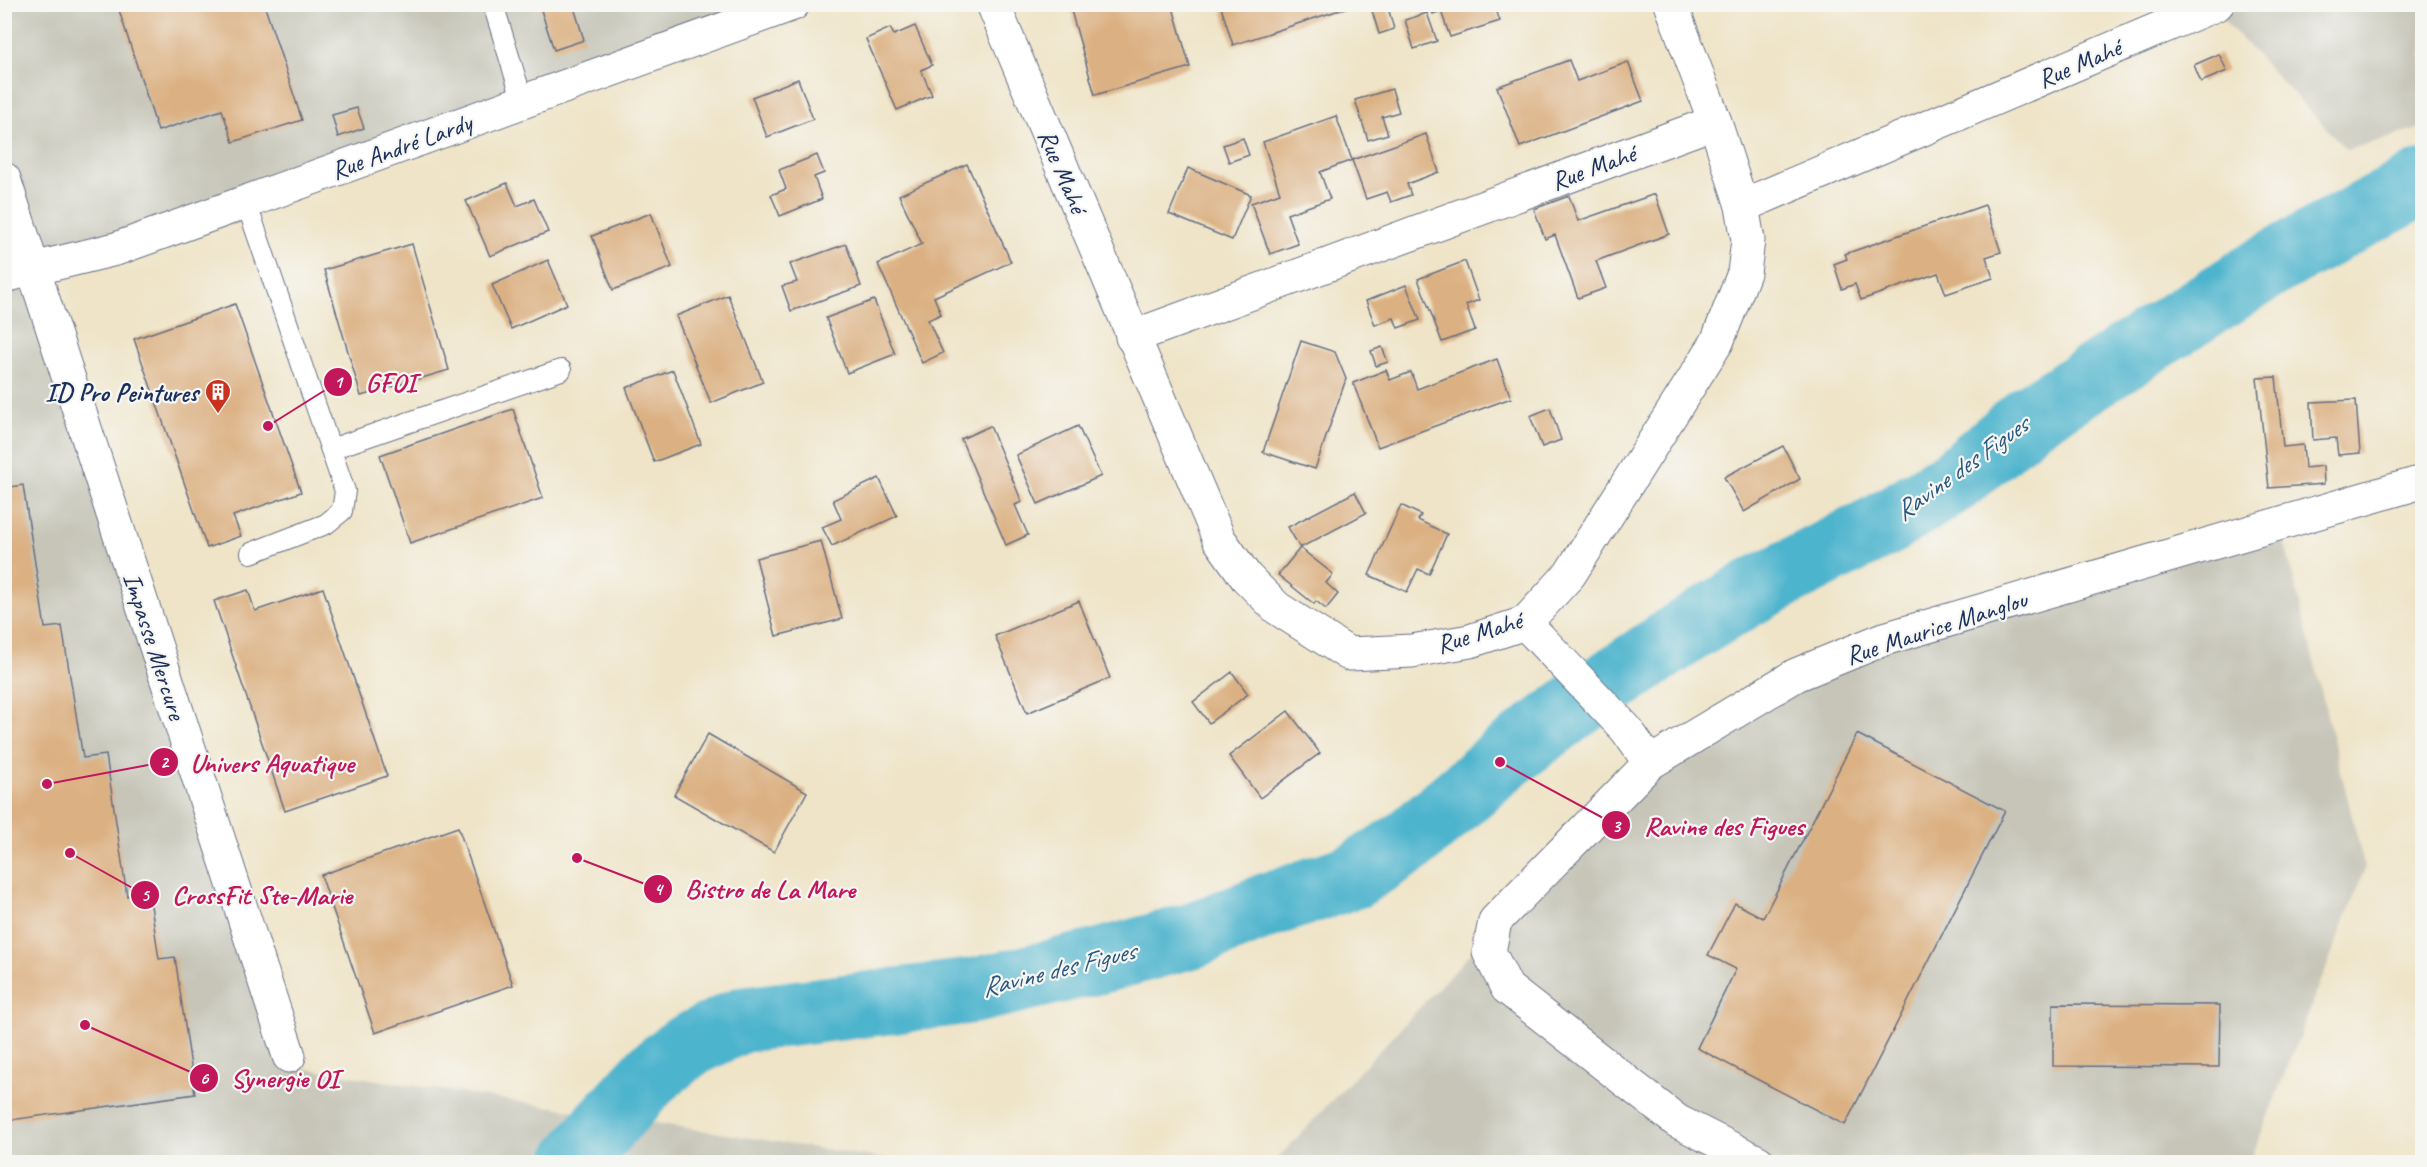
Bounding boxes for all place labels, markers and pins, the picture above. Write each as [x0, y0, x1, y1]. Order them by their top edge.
callout: GFOI [323, 359, 428, 404]
place label: ID Pro Peintures [45, 376, 201, 409]
building icon: ID Pro Peintures [203, 377, 233, 415]
callout: Univers Aquatique [149, 740, 365, 785]
callout: Ravine des Figues [1601, 803, 1816, 848]
callout: Bistro de La Mare [643, 866, 868, 911]
callout: CrossFit Ste-Marie [130, 872, 365, 917]
callout: Synergie OI [189, 1055, 352, 1100]

